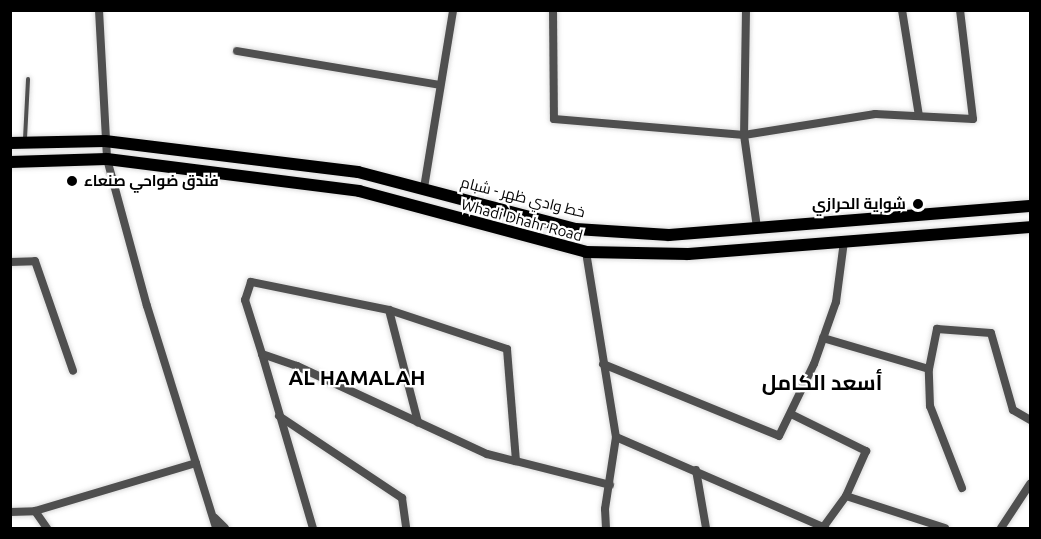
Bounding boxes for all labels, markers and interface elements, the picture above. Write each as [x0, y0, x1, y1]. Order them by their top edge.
place label: فندق ضواحي صنعاء [84, 172, 219, 190]
street label: خط وادي ظهر - شبام [459, 173, 587, 221]
marker: فندق ضواحي صنعاء [65, 174, 79, 188]
street label: Whadi Dhahr Road [459, 195, 585, 245]
place label: شواية الحرازي [812, 195, 906, 213]
marker: شواية الحرازي [911, 197, 925, 211]
district label: AL HAMALAH [281, 364, 433, 390]
district label: أسعد الكامل [762, 369, 882, 395]

